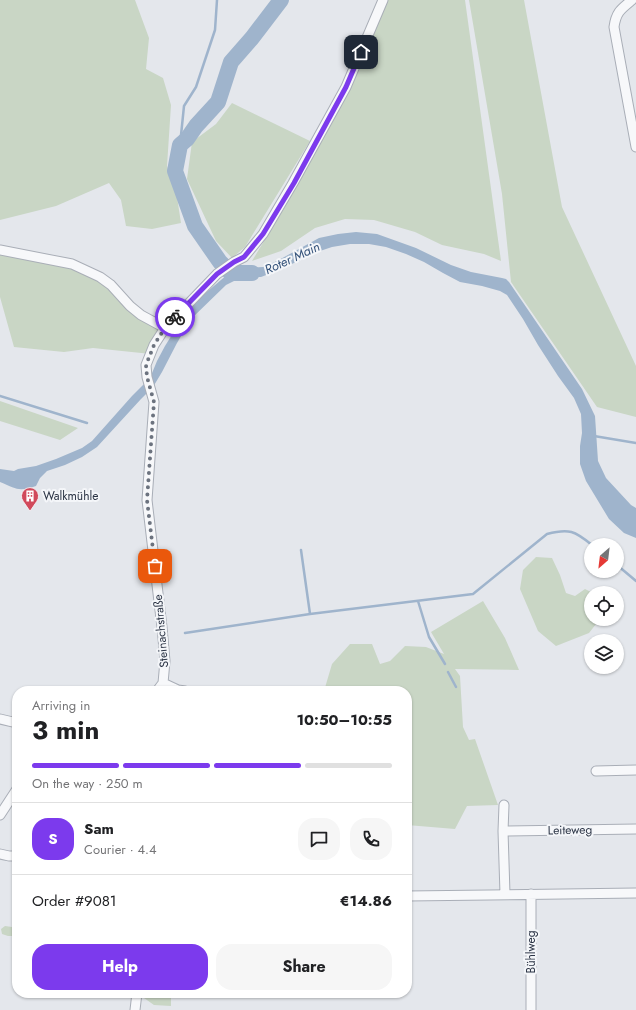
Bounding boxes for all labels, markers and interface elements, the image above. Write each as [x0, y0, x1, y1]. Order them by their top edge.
pin [344, 35, 378, 69]
icon: home [350, 41, 372, 63]
water label: Roter Main [261, 237, 323, 279]
courier [155, 297, 195, 337]
icon: bike [164, 306, 186, 328]
building icon: Walkmühle [20, 486, 40, 511]
place label: Walkmühle [43, 487, 98, 505]
north arrow [584, 538, 624, 578]
map controls [584, 538, 624, 674]
pin [138, 549, 172, 583]
icon: bag [144, 555, 166, 577]
button: locate [584, 586, 624, 626]
street label: Steinachstraße [149, 594, 173, 668]
button: layers [584, 634, 624, 674]
text: Arriving in [32, 696, 90, 715]
text: 10:50–10:55 [296, 709, 392, 731]
text: 3 min [32, 711, 99, 749]
text: On the way · 250 m [32, 774, 143, 793]
text: Sam [84, 818, 114, 840]
button: chat [298, 818, 340, 860]
button: phone [350, 818, 392, 860]
street label: Leiteweg [548, 821, 592, 839]
text: S [48, 828, 58, 850]
text: Courier · 4.4 [84, 840, 157, 859]
text: Order #9081 [32, 890, 117, 912]
text: €14.86 [340, 890, 392, 912]
street label: Bühlweg [522, 930, 540, 974]
button: Help [32, 944, 208, 990]
button: Share [216, 944, 392, 990]

